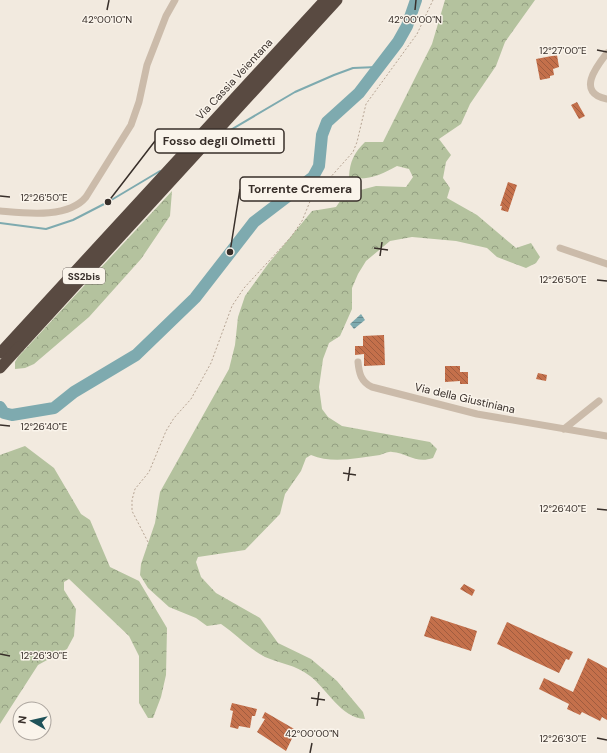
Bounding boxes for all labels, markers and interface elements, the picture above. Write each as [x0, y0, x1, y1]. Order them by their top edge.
text: 42°00'10"N [82, 13, 132, 26]
text: 42°00'00"N [388, 13, 442, 26]
street label: Via Cassia Veientana [193, 35, 275, 123]
text: 12°27'00"E [539, 44, 587, 57]
callout: Fosso degli Olmetti [155, 129, 284, 153]
text: Fosso degli Olmetti [163, 133, 275, 149]
callout: Torrente Cremera [240, 177, 361, 201]
text: Torrente Cremera [248, 181, 352, 197]
text: 12°26'50"E [20, 191, 68, 204]
road number: SS2bis [63, 268, 105, 284]
text: 12°26'50"E [539, 273, 587, 286]
street label: Via della Giustiniana [413, 380, 517, 416]
text: 12°26'40"E [21, 420, 68, 433]
text: 12°26'40"E [540, 502, 587, 515]
text: 12°26'30"E [20, 649, 68, 662]
north arrow [12, 701, 52, 741]
text: N [15, 715, 30, 725]
text: 42°00'00"N [285, 727, 339, 740]
text: 12°26'30"E [539, 732, 587, 745]

